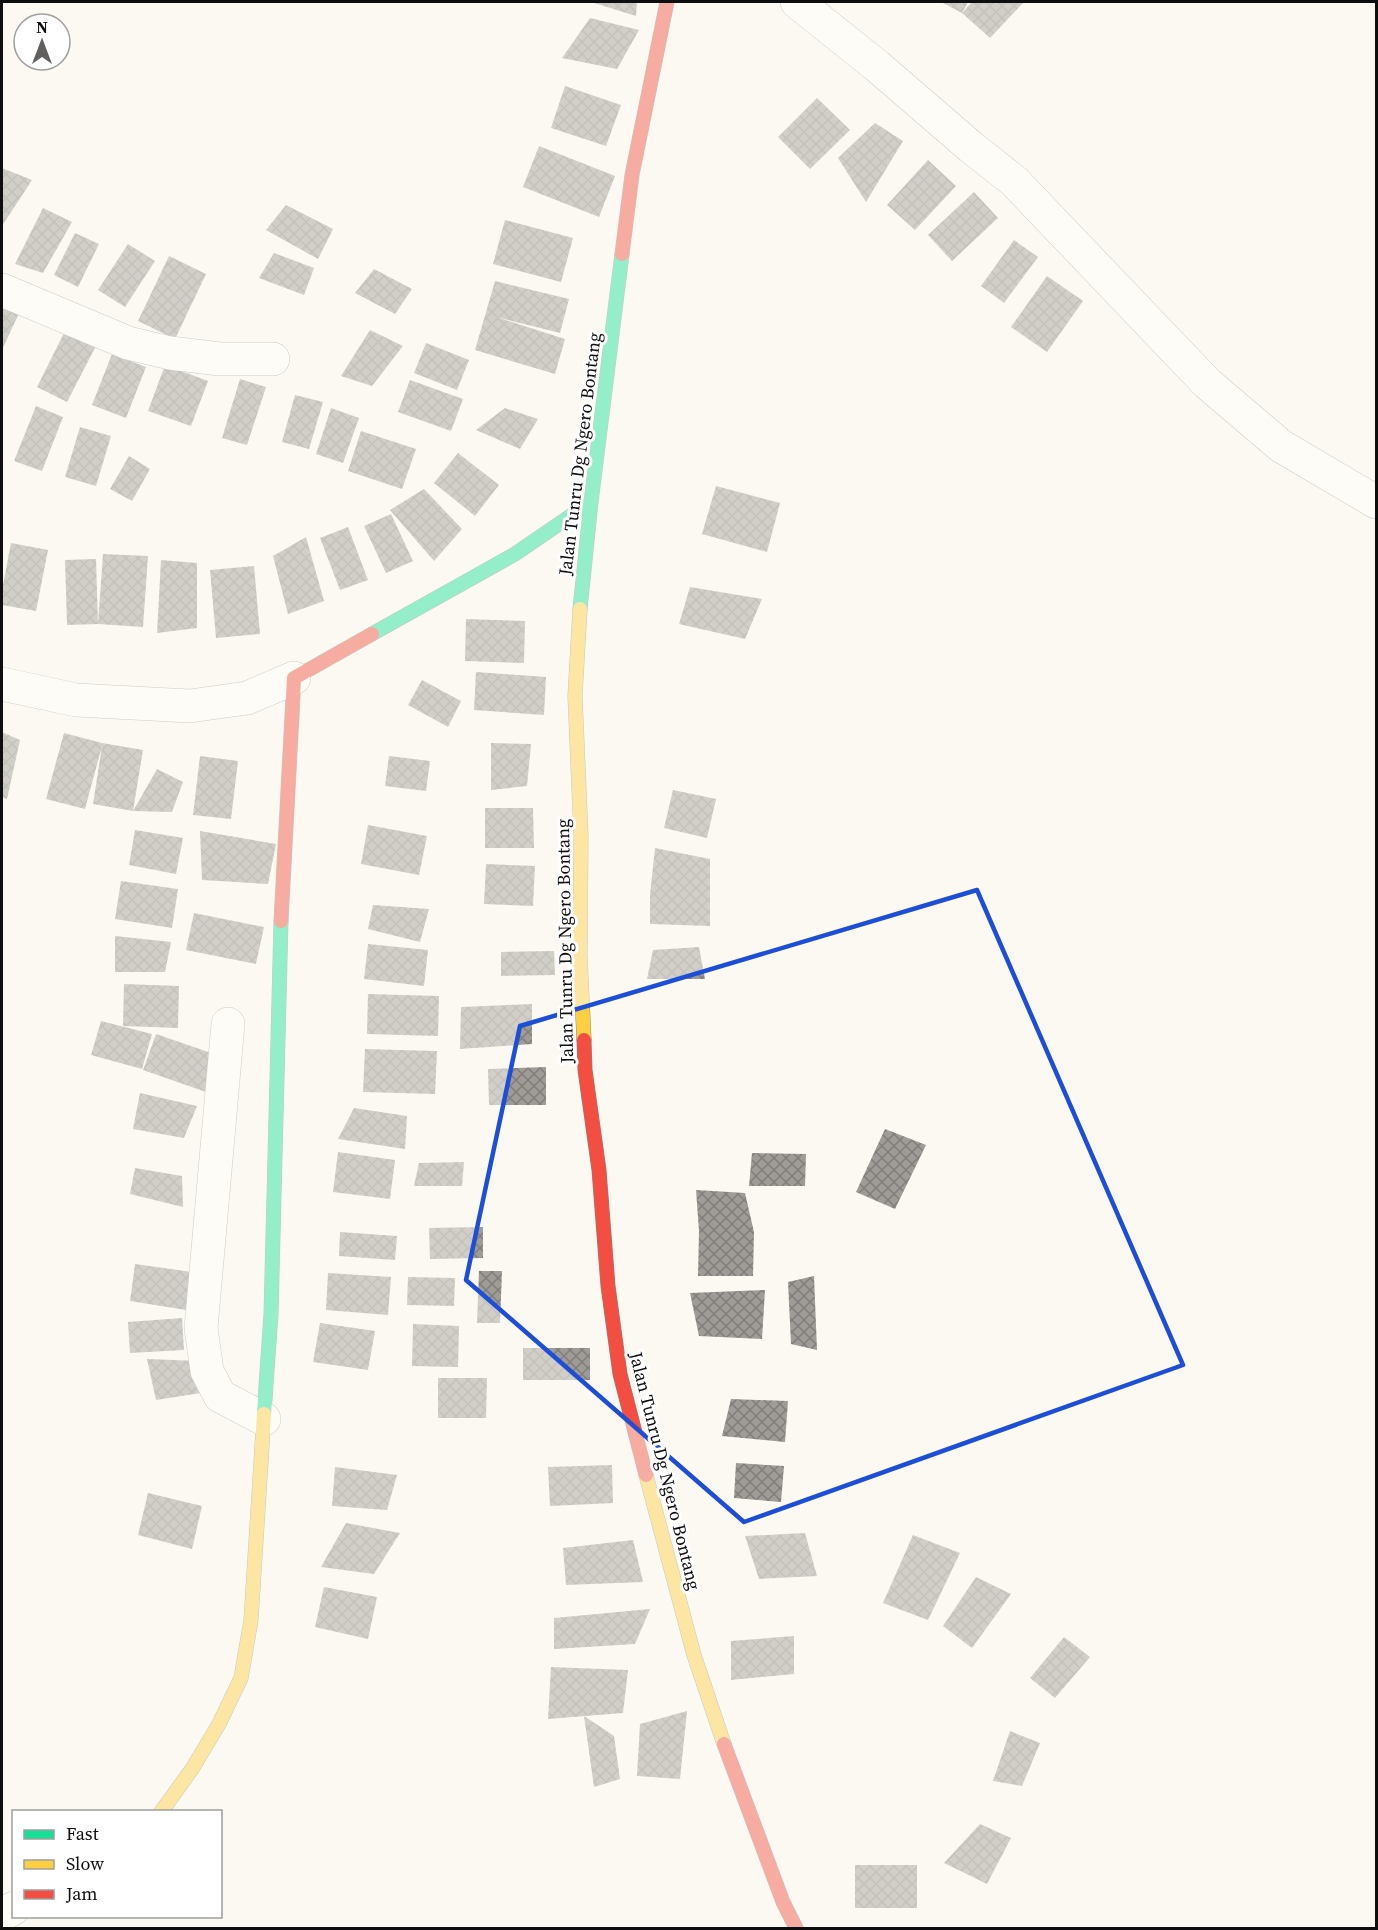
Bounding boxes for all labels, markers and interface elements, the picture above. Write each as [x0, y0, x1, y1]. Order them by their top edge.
north arrow [12, 12, 72, 72]
text: N [36, 16, 48, 38]
street label: Jalan Tunru Dg Ngero Bontang [552, 331, 607, 578]
street label: Jalan Tunru Dg Ngero Bontang [550, 819, 579, 1065]
street label: Jalan Tunru Dg Ngero Bontang [624, 1348, 707, 1593]
legend [12, 1810, 222, 1918]
text: Fast [66, 1821, 99, 1846]
text: Slow [66, 1851, 104, 1876]
text: Jam [65, 1881, 98, 1906]

